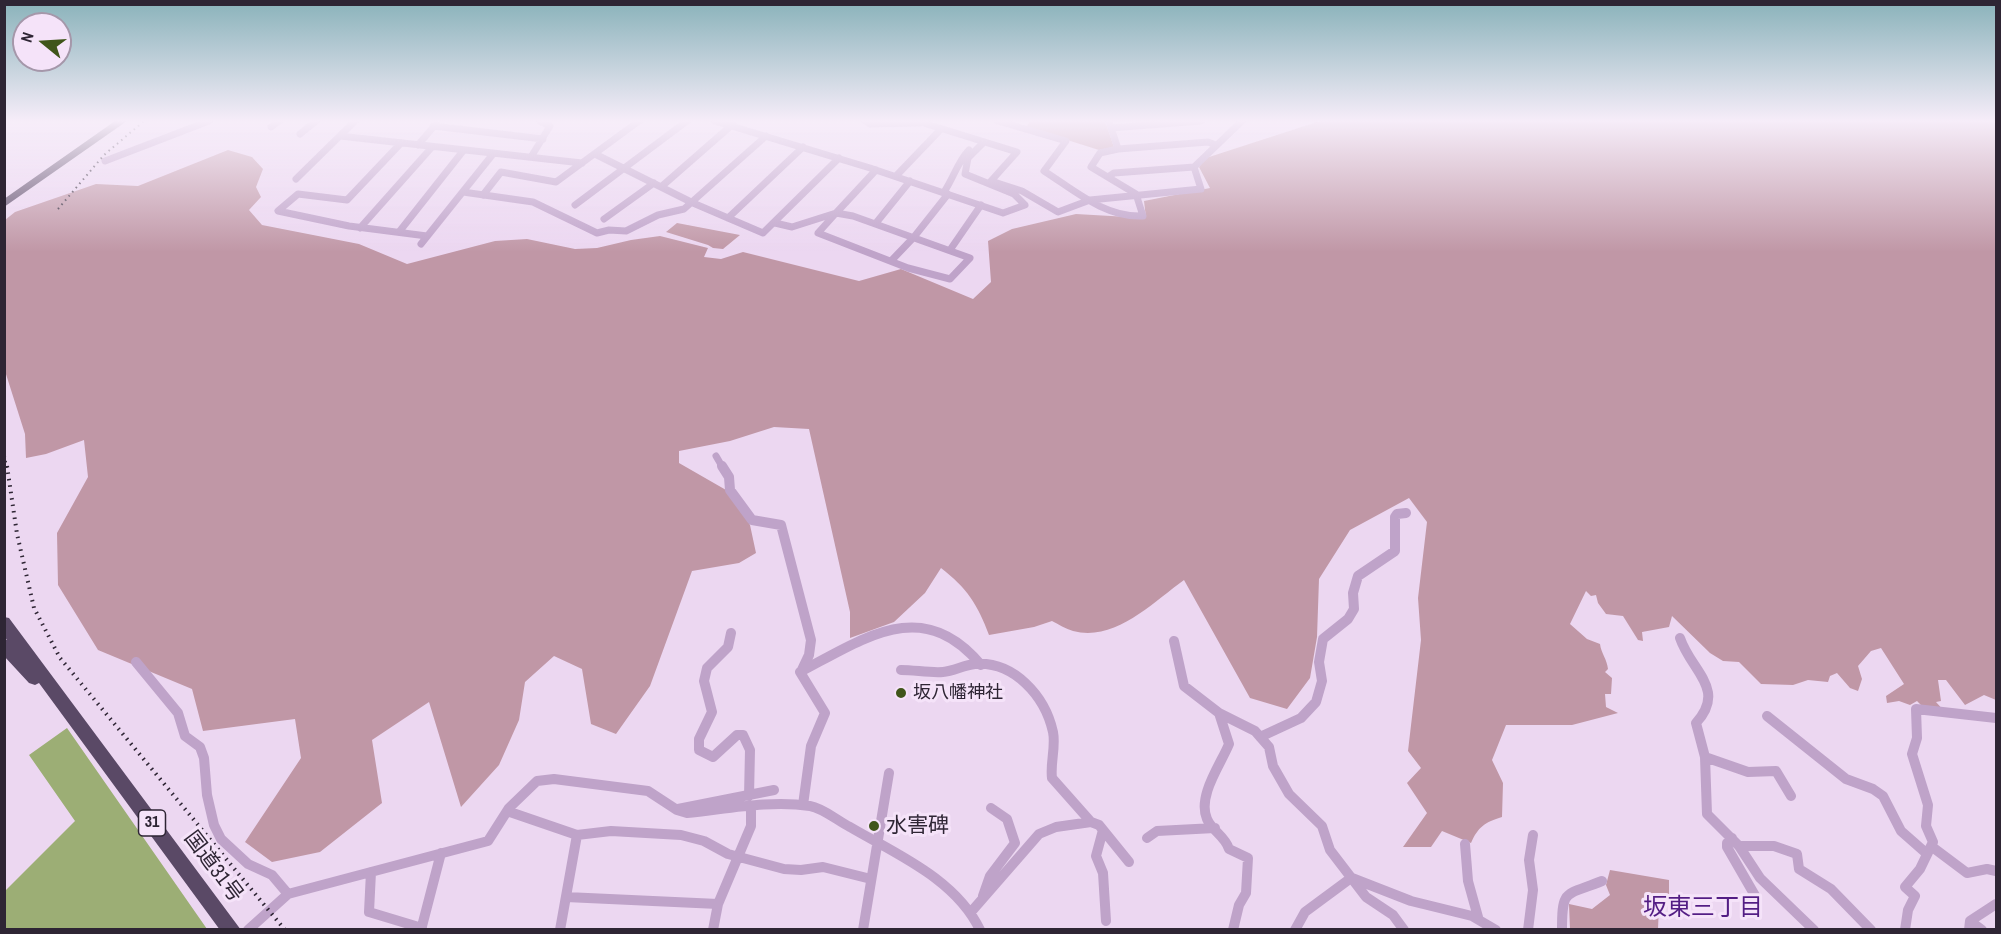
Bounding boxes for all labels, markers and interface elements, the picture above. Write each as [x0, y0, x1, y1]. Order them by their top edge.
north arrow [12, 12, 72, 72]
text: N [15, 29, 39, 45]
place label: 坂八幡神社 [913, 682, 1003, 704]
marker: 坂八幡神社 [894, 686, 908, 700]
road number: 31 [138, 810, 166, 836]
place label: 水害碑 [886, 813, 949, 839]
marker: 水害碑 [867, 819, 881, 833]
street label: 国道31号 [178, 827, 248, 907]
district label: 坂東三丁目 [1643, 895, 1763, 923]

